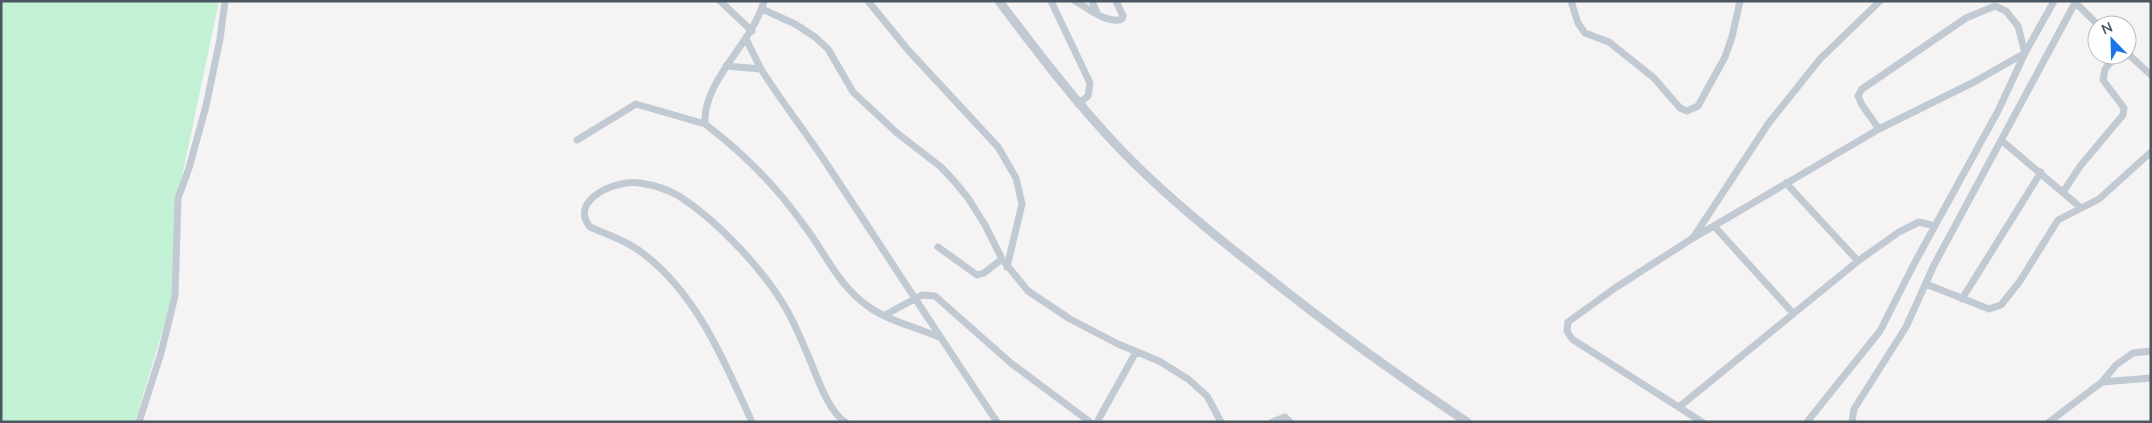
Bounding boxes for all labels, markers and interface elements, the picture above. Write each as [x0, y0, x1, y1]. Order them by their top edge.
north arrow [2087, 15, 2137, 65]
text: N [2099, 18, 2116, 39]

